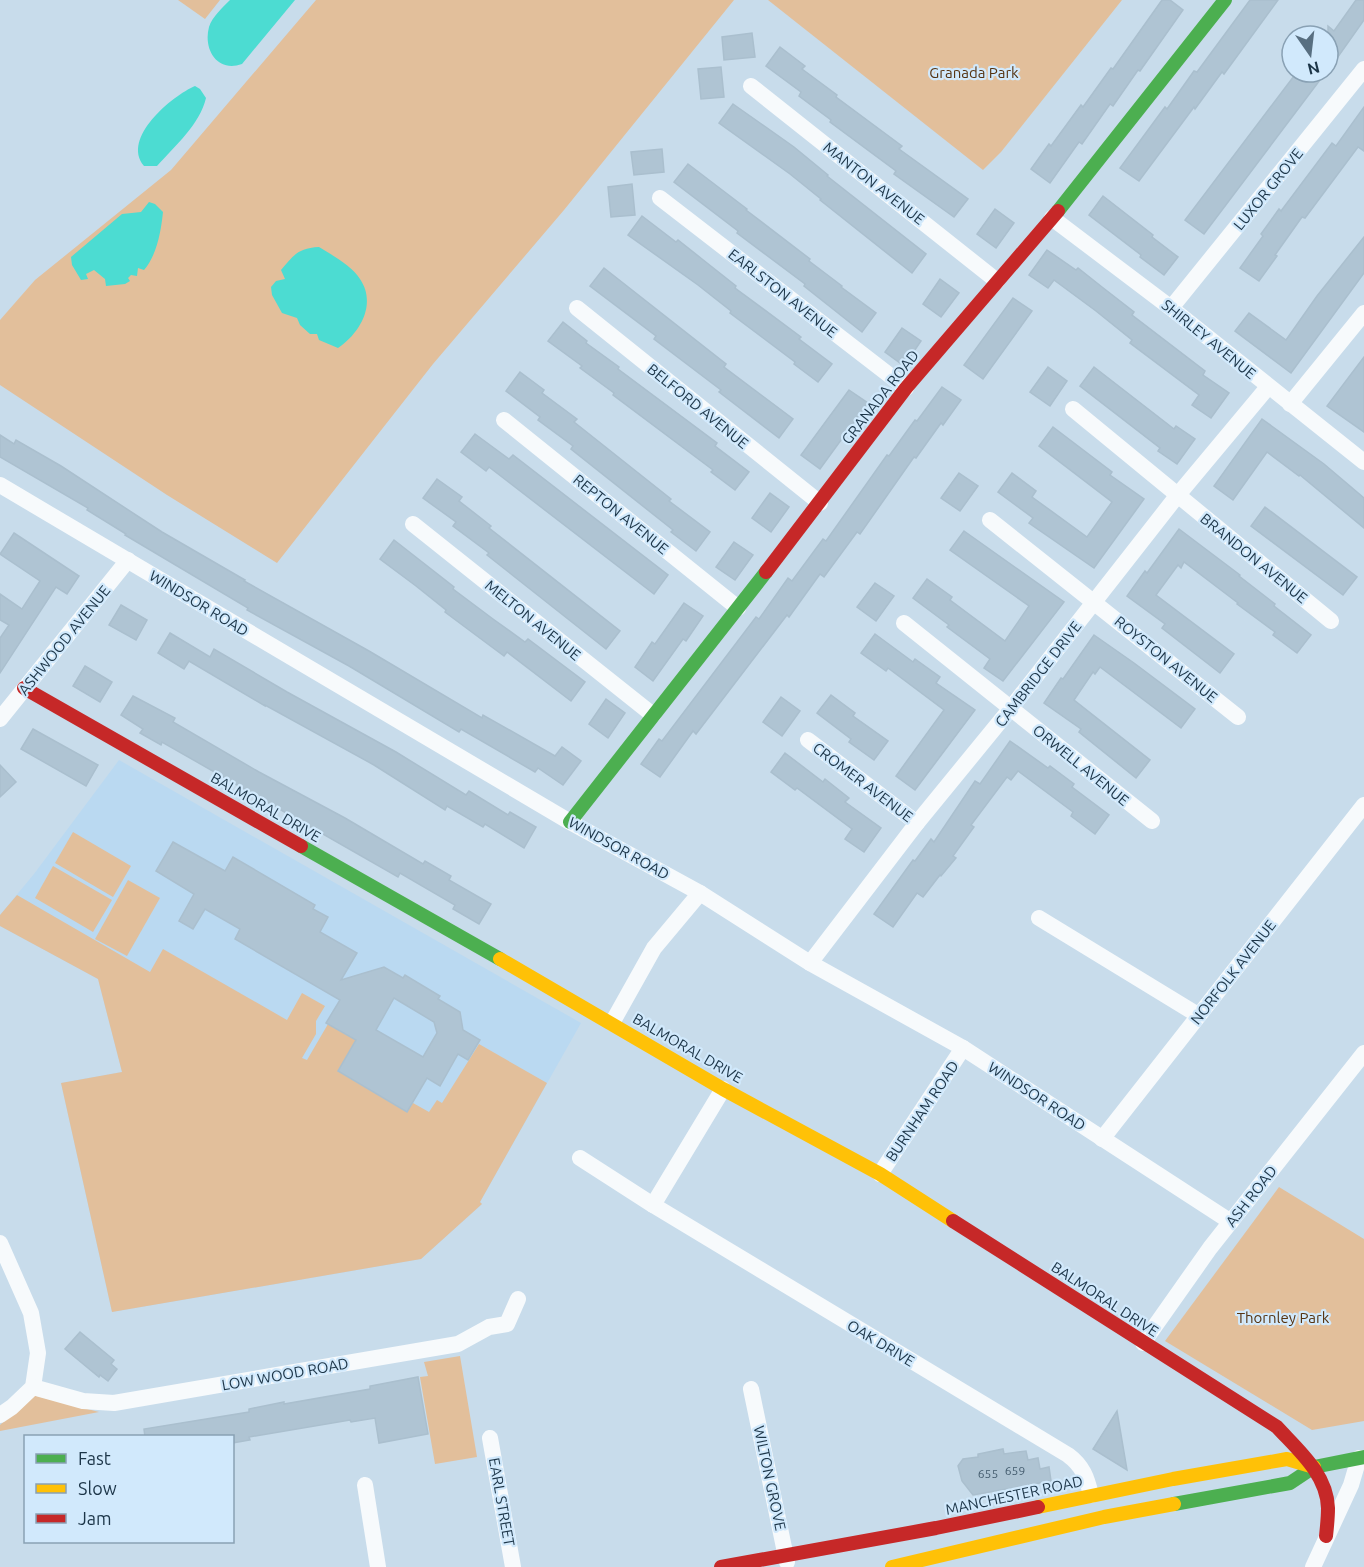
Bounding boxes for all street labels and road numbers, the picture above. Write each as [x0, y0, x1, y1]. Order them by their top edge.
street label: MANTON AVENUE [820, 138, 928, 228]
street label: LUXOR GROVE [1230, 145, 1306, 233]
street label: EARLSTON AVENUE [725, 245, 841, 341]
street label: SHIRLEY AVENUE [1159, 296, 1259, 382]
street label: GRANADA ROAD [838, 347, 922, 447]
street label: BELFORD AVENUE [644, 360, 752, 452]
street label: REPTON AVENUE [570, 471, 672, 557]
street label: BRANDON AVENUE [1197, 510, 1311, 606]
street label: WINDSOR ROAD [146, 567, 252, 639]
street label: MELTON AVENUE [482, 576, 584, 664]
street label: ASHWOOD AVENUE [15, 582, 113, 698]
street label: ROYSTON AVENUE [1111, 612, 1221, 706]
street label: CAMBRIDGE DRIVE [992, 618, 1084, 730]
street label: ORWELL AVENUE [1030, 721, 1132, 809]
street label: CROMER AVENUE [810, 739, 916, 825]
street label: BALMORAL DRIVE [208, 769, 324, 845]
street label: WINDSOR ROAD [566, 813, 672, 883]
street label: NORFOLK AVENUE [1187, 916, 1279, 1028]
street label: BALMORAL DRIVE [630, 1010, 746, 1086]
street label: BURNHAM ROAD [882, 1057, 962, 1165]
street label: WINDSOR ROAD [985, 1058, 1089, 1134]
street label: ASH ROAD [1222, 1162, 1280, 1230]
street label: BALMORAL DRIVE [1048, 1258, 1162, 1340]
street label: OAK DRIVE [844, 1316, 918, 1370]
street label: LOW WOOD ROAD [220, 1354, 350, 1394]
street label: WILTON GROVE [751, 1424, 789, 1532]
street label: EARL STREET [486, 1456, 518, 1548]
street label: MANCHESTER ROAD [944, 1472, 1084, 1518]

